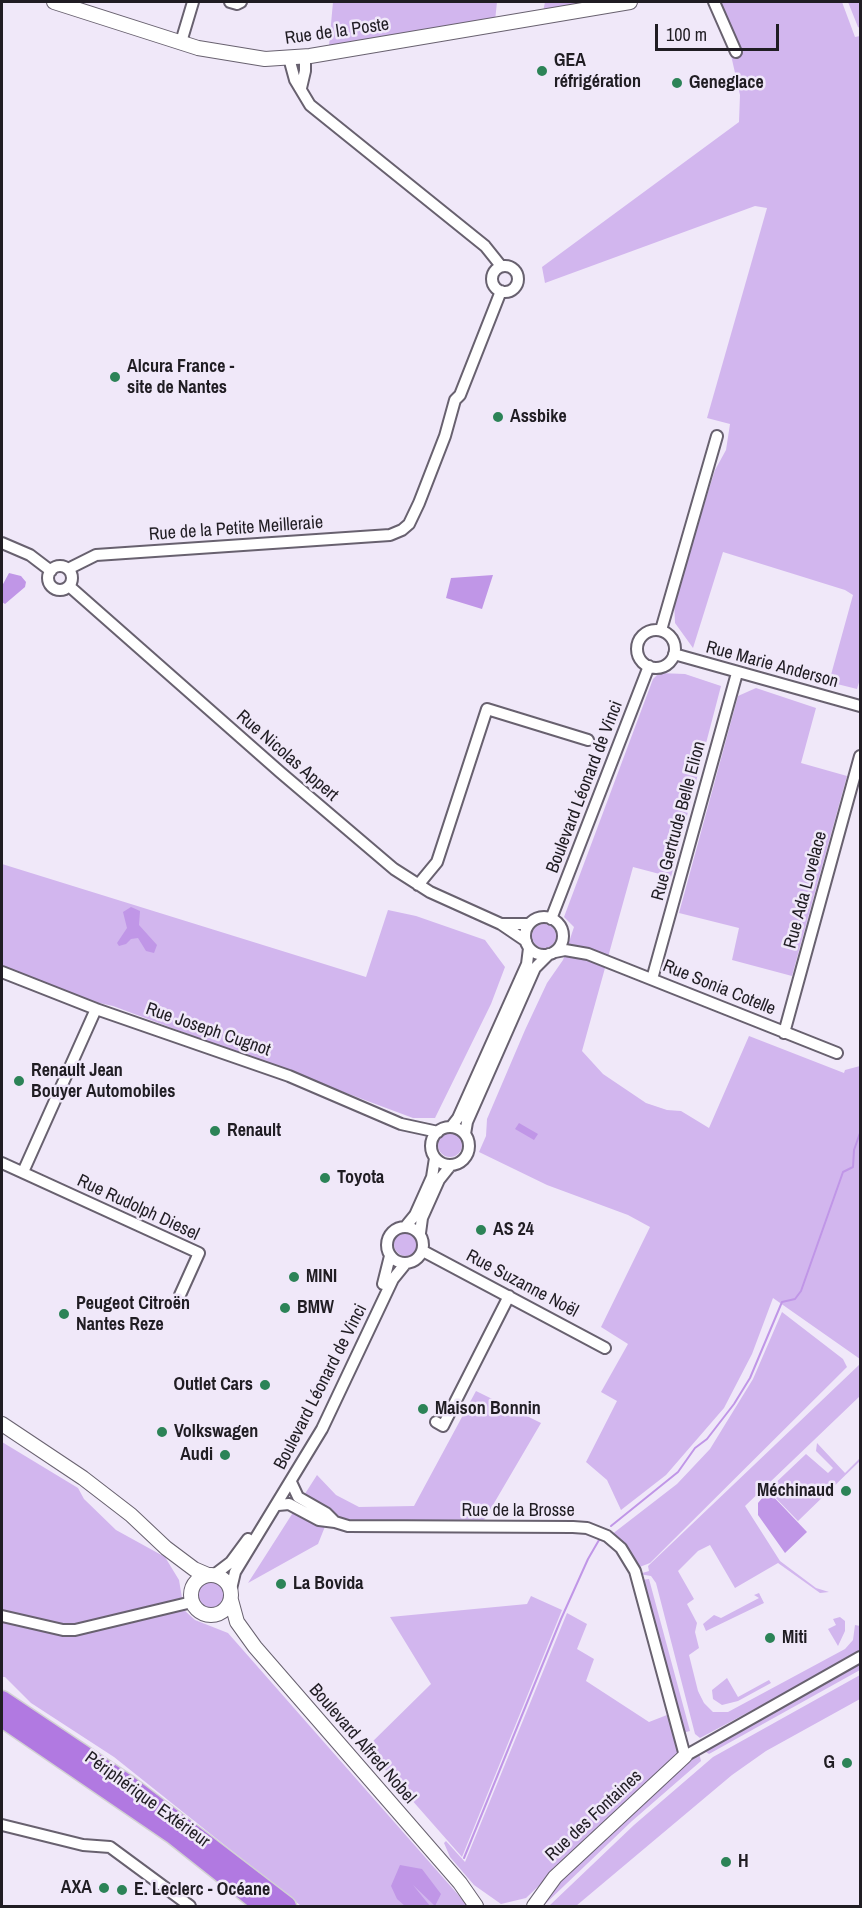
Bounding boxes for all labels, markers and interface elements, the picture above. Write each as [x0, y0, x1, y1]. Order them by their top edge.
scale bar [658, 12, 782, 50]
street label: Rue de la Poste [283, 14, 391, 50]
text: 100 m [666, 22, 707, 47]
place label: GEA réfrigération [554, 50, 641, 92]
marker: GEA réfrigération [535, 64, 549, 78]
place label: Geneglace [689, 72, 764, 94]
marker: Geneglace [670, 76, 684, 90]
place label: Alcura France - site de Nantes [127, 356, 234, 398]
marker: Alcura France - site de Nantes [108, 370, 122, 384]
place label: Assbike [510, 406, 567, 428]
marker: Assbike [491, 410, 505, 424]
street label: Rue de la Petite Meilleraie [148, 512, 324, 546]
street label: Rue Marie Anderson [703, 637, 841, 693]
street label: Boulevard Léonard de Vinci [542, 698, 628, 876]
street label: Rue Nicolas Appert [232, 706, 342, 806]
street label: Rue Gertrude Belle Elion [647, 739, 711, 903]
street label: Rue Ada Lovelace [780, 829, 832, 951]
street label: Rue Sonia Cotelle [659, 956, 779, 1020]
street label: Rue Joseph Cugnot [143, 999, 273, 1061]
place label: Renault Jean Bouyer Automobiles [31, 1060, 175, 1102]
marker: Renault Jean Bouyer Automobiles [12, 1074, 26, 1088]
place label: Renault [227, 1120, 281, 1142]
marker: Renault [208, 1124, 222, 1138]
place label: Toyota [337, 1167, 384, 1189]
street label: Rue Rudolph Diesel [74, 1170, 202, 1246]
marker: Toyota [318, 1171, 332, 1185]
place label: AS 24 [493, 1219, 534, 1241]
marker: AS 24 [474, 1223, 488, 1237]
street label: Rue Suzanne Noël [462, 1245, 582, 1323]
place label: MINI [306, 1266, 337, 1288]
marker: MINI [287, 1270, 301, 1284]
place label: Peugeot Citroën Nantes Reze [76, 1293, 190, 1336]
place label: BMW [297, 1297, 334, 1319]
street label: Boulevard Léonard de Vinci [270, 1301, 372, 1473]
marker: BMW [278, 1301, 292, 1315]
marker: Peugeot Citroën Nantes Reze [57, 1307, 71, 1321]
place label: Outlet Cars [173, 1374, 253, 1396]
marker: Outlet Cars [258, 1378, 272, 1392]
place label: Maison Bonnin [435, 1398, 541, 1420]
marker: Maison Bonnin [416, 1402, 430, 1416]
place label: Volkswagen [174, 1421, 258, 1443]
marker: Volkswagen [155, 1425, 169, 1439]
place label: Audi [180, 1444, 213, 1466]
marker: Audi [218, 1448, 232, 1462]
place label: Méchinaud [757, 1480, 834, 1502]
marker: Méchinaud [839, 1484, 853, 1498]
street label: Rue de la Brosse [461, 1500, 575, 1522]
place label: La Bovida [293, 1573, 364, 1595]
marker: La Bovida [274, 1577, 288, 1591]
place label: Miti [782, 1627, 807, 1649]
marker: Miti [763, 1631, 777, 1645]
street label: Boulevard Alfred Nobel [304, 1680, 420, 1808]
street label: Périphérique Extérieur [80, 1747, 214, 1853]
place label: G [824, 1752, 835, 1774]
marker: G [840, 1756, 854, 1770]
street label: Rue des Fontaines [541, 1766, 647, 1866]
place label: H [738, 1851, 749, 1873]
marker: H [719, 1855, 733, 1869]
place label: AXA [61, 1877, 92, 1899]
place label: E. Leclerc - Océane [134, 1879, 270, 1901]
marker: AXA [97, 1881, 111, 1895]
marker: E. Leclerc - Océane [115, 1883, 129, 1897]

